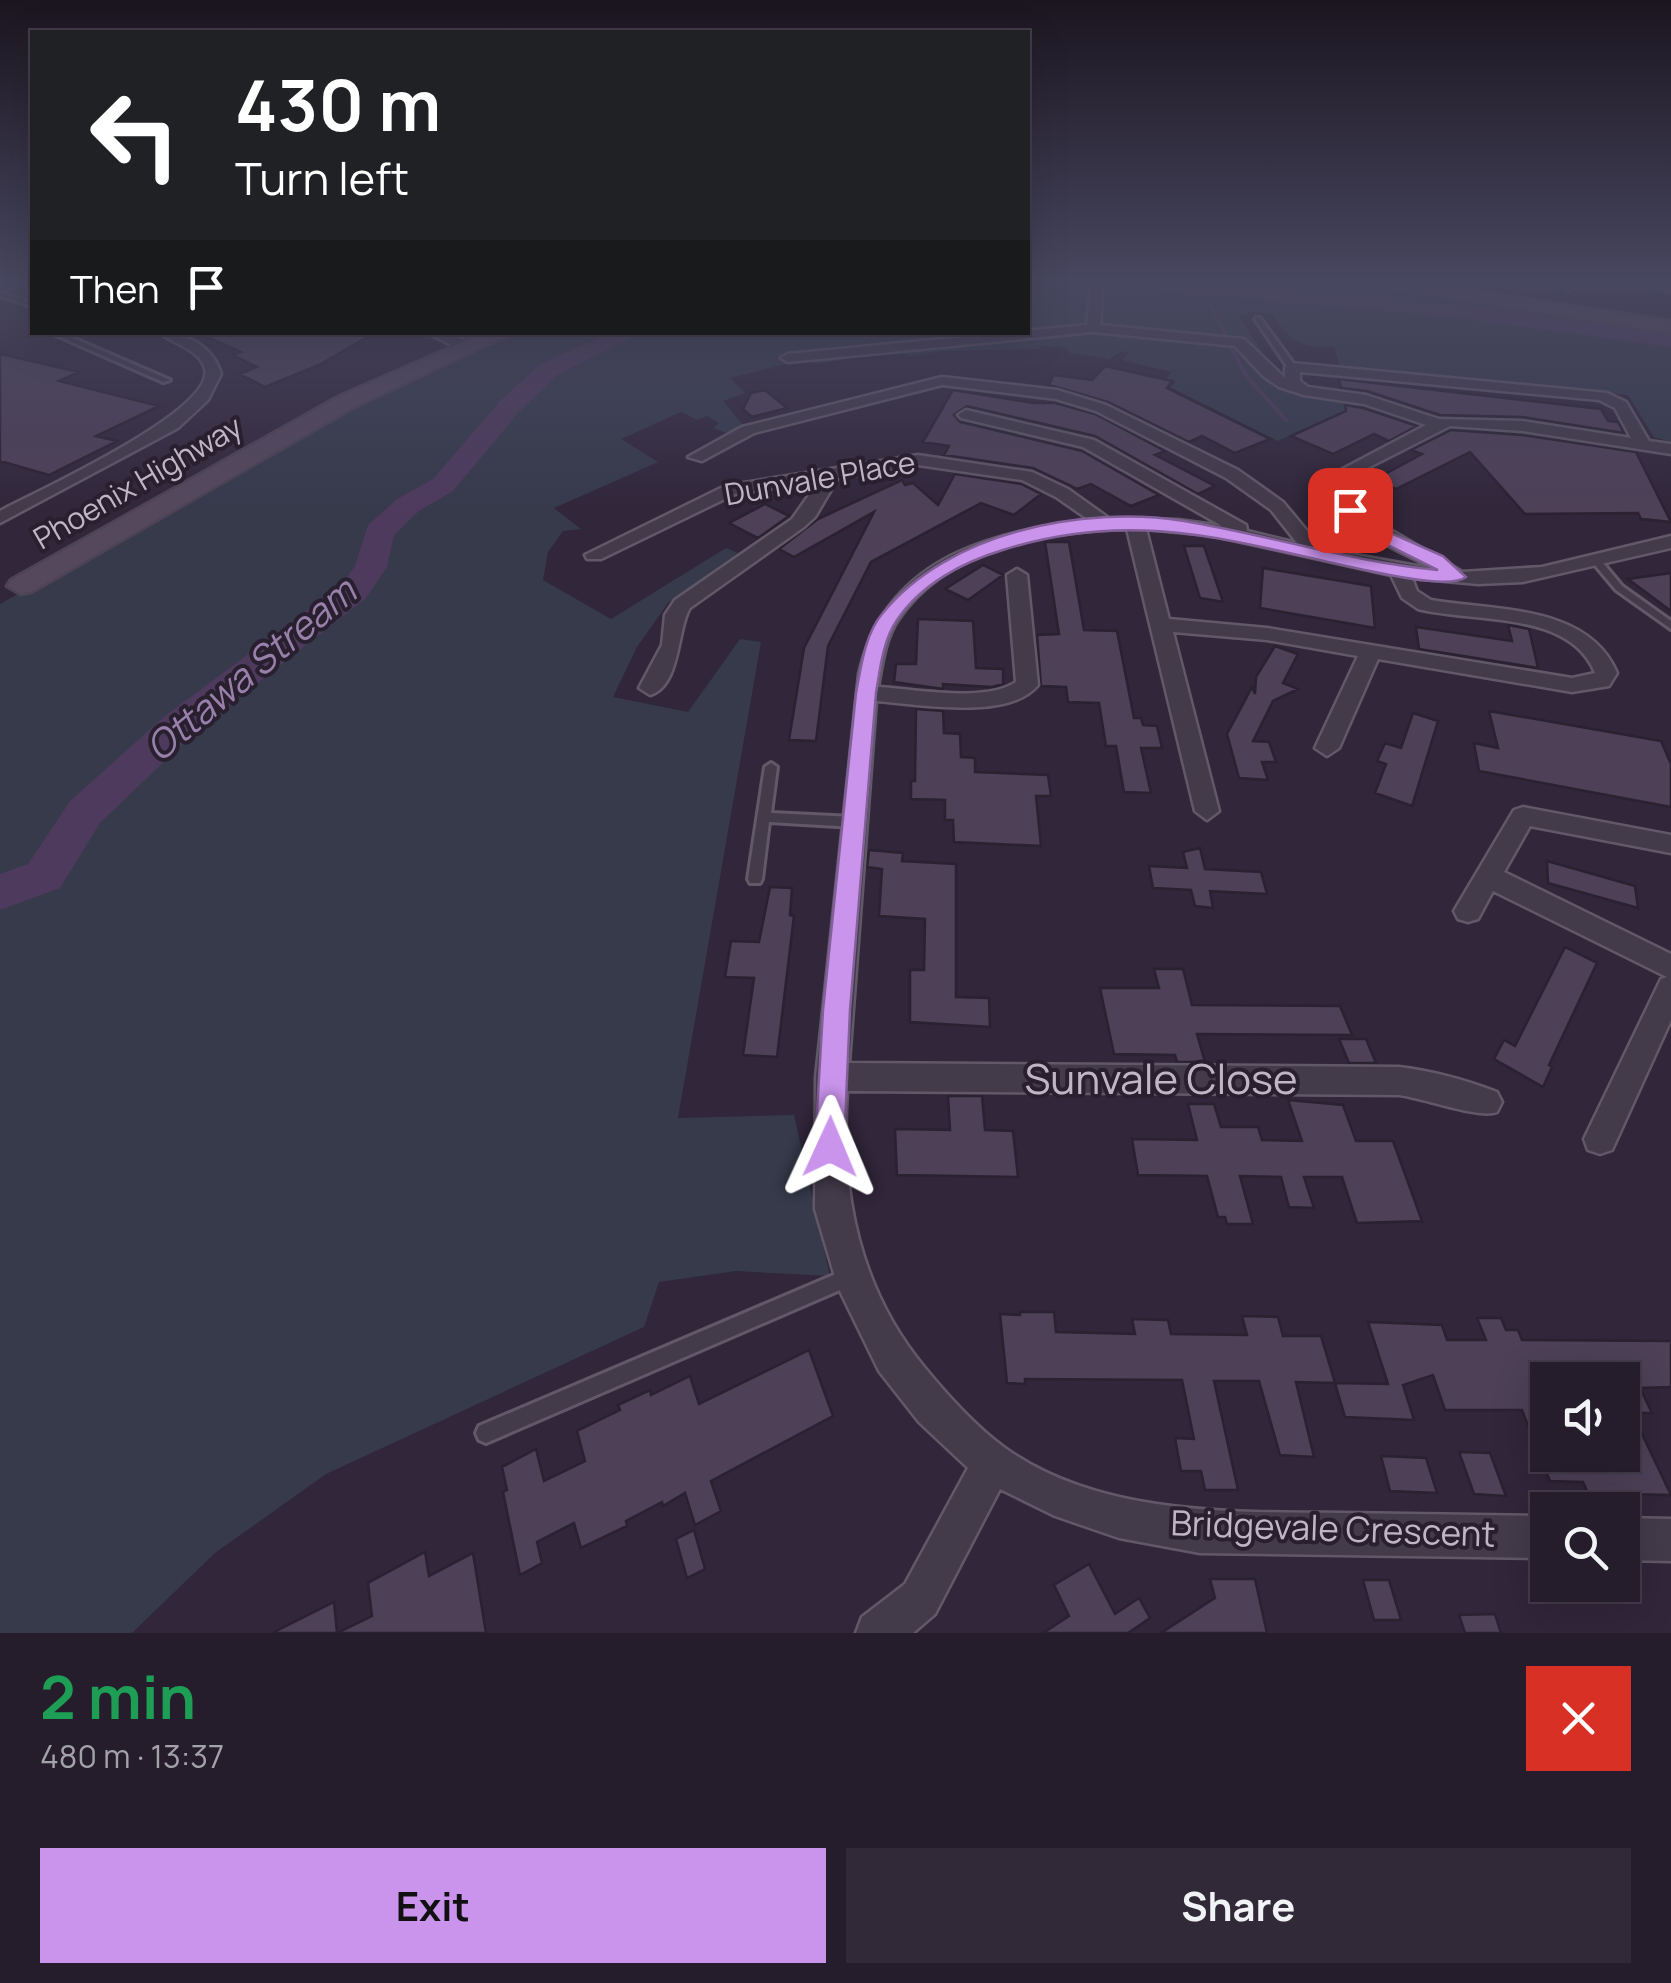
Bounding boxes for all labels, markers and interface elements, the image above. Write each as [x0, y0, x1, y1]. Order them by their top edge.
text: 430 m [235, 56, 441, 152]
icon: left [70, 70, 200, 200]
text: Turn left [235, 147, 409, 209]
icon: arrive [179, 260, 234, 315]
text: Then [70, 262, 159, 314]
street label: Phoenix Highway [26, 405, 249, 558]
street label: Dunvale Place [721, 441, 918, 514]
pin [1308, 468, 1393, 553]
icon: arrive [1323, 483, 1378, 538]
water label: Ottawa Stream [133, 563, 368, 772]
street label: Sunvale Close [1024, 1049, 1298, 1107]
position arrow [778, 1095, 882, 1199]
map controls [1530, 1362, 1640, 1602]
button: sound [1530, 1362, 1640, 1472]
button: search [1530, 1492, 1640, 1602]
street label: Bridgevale Crescent [1170, 1498, 1496, 1558]
text: 2 min [40, 1655, 196, 1737]
button: close [1526, 1666, 1631, 1771]
text: 480 m · 13:37 [40, 1734, 224, 1778]
button: Exit [40, 1848, 826, 1963]
button: Share [846, 1848, 1631, 1963]

